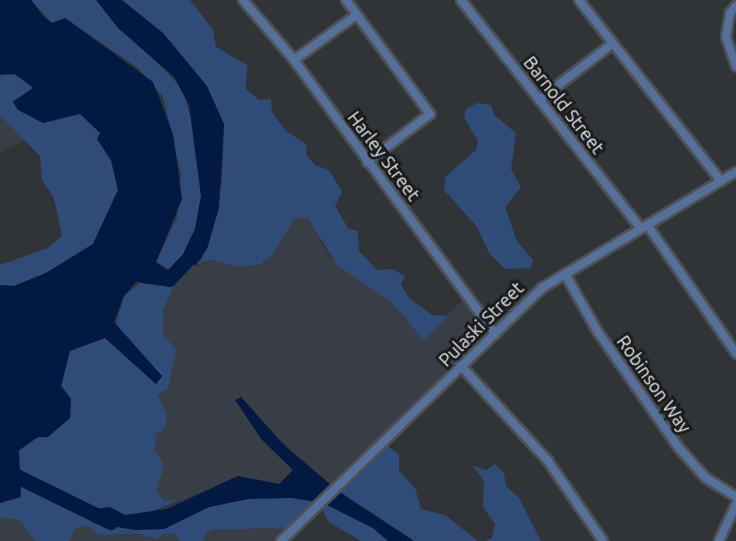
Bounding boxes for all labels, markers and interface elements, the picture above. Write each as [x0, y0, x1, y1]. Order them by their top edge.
street label: Barnold Street [519, 52, 609, 158]
street label: Harley Street [343, 107, 425, 205]
street label: Pulaski Street [434, 277, 528, 371]
street label: Robinson Way [613, 331, 695, 437]

